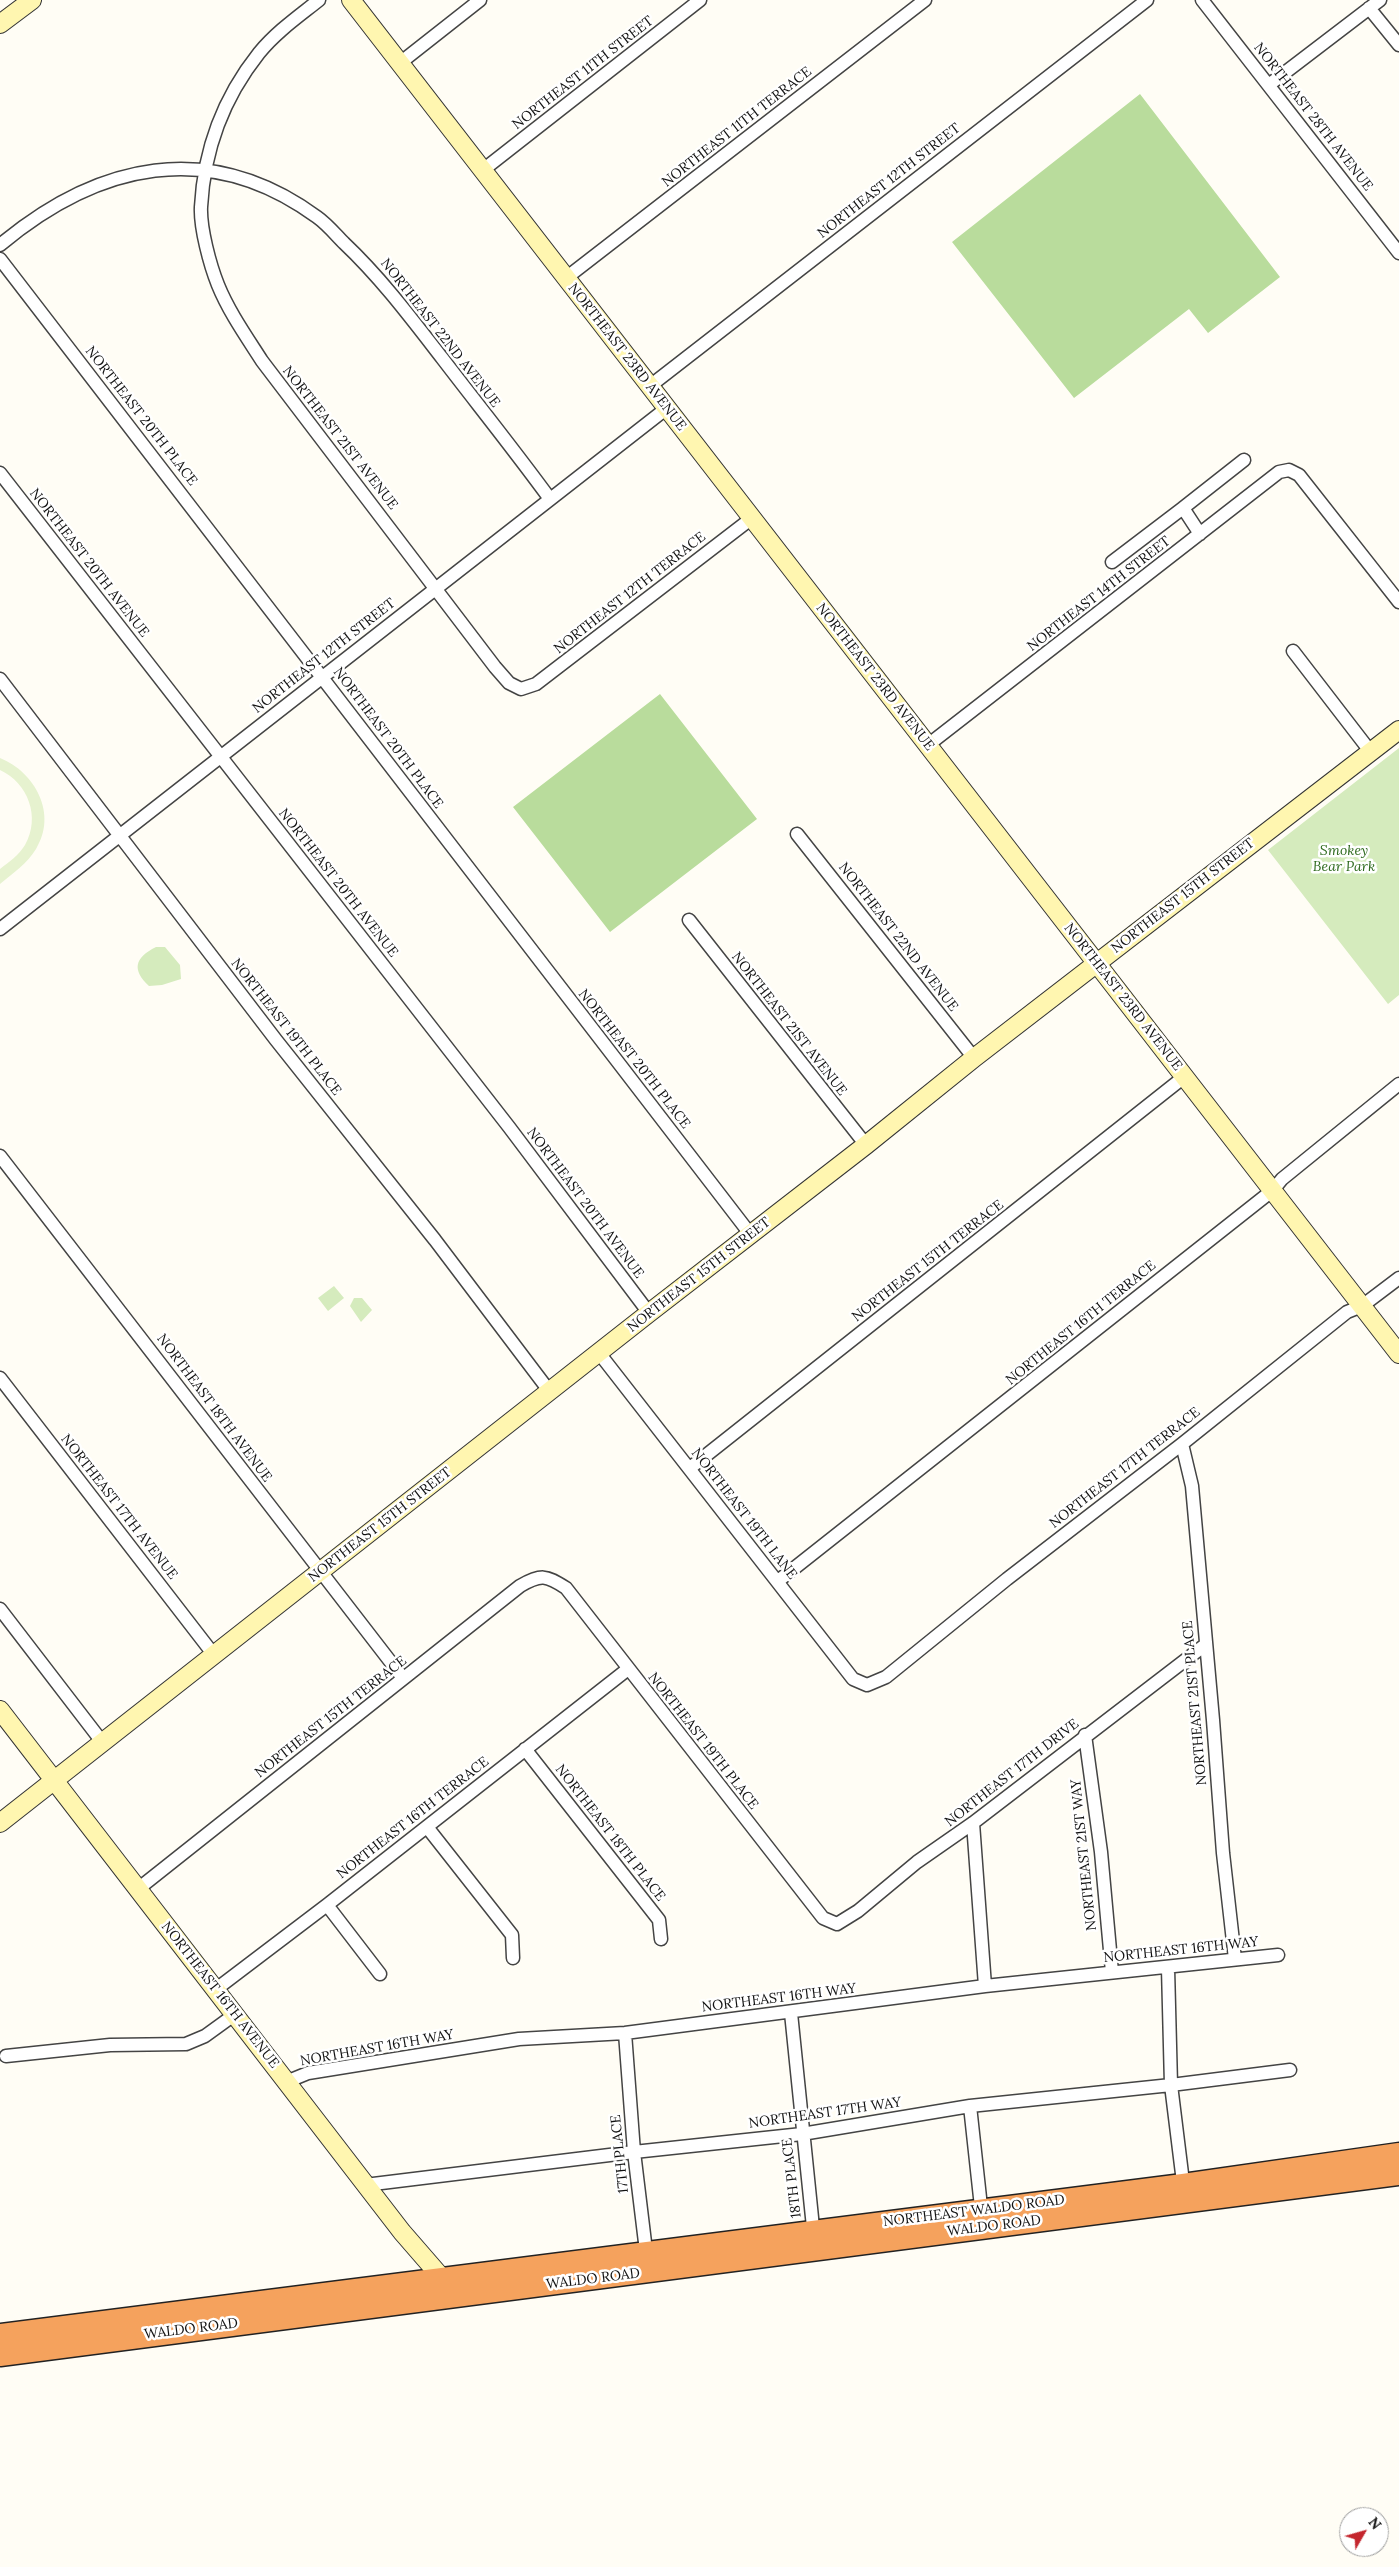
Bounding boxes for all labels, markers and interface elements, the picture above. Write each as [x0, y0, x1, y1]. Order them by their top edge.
street label: NORTHEAST 11TH STREET [509, 13, 657, 133]
street label: NORTHEAST 28TH AVENUE [1250, 40, 1376, 194]
street label: NORTHEAST 11TH TERRACE [659, 63, 815, 191]
street label: NORTHEAST 12TH STREET [814, 120, 964, 242]
street label: NORTHEAST 22ND AVENUE [377, 255, 503, 411]
street label: NORTHEAST 23RD AVENUE [564, 280, 690, 434]
street label: NORTHEAST 20TH PLACE [81, 343, 201, 489]
street label: NORTHEAST 21ST AVENUE [279, 363, 401, 513]
street label: NORTHEAST 20TH AVENUE [26, 485, 152, 641]
street label: NORTHEAST 12TH TERRACE [551, 529, 709, 657]
street label: NORTHEAST 14TH STREET [1024, 533, 1174, 655]
street label: NORTHEAST 12TH STREET [249, 595, 399, 717]
street label: NORTHEAST 23RD AVENUE [812, 600, 938, 754]
street label: NORTHEAST 20TH PLACE [330, 664, 446, 812]
street label: NORTHEAST 20TH AVENUE [275, 805, 401, 961]
street label: NORTHEAST 15TH STREET [1108, 835, 1258, 957]
park label: Smokey Bear Park [1313, 843, 1375, 876]
street label: NORTHEAST 22ND AVENUE [835, 859, 961, 1015]
street label: NORTHEAST 23RD AVENUE [1060, 920, 1186, 1074]
street label: NORTHEAST 21ST AVENUE [728, 949, 850, 1099]
street label: NORTHEAST 19TH PLACE [227, 955, 345, 1099]
street label: NORTHEAST 20TH PLACE [574, 986, 694, 1132]
street label: NORTHEAST 20TH AVENUE [523, 1124, 647, 1282]
street label: NORTHEAST 15TH TERRACE [849, 1197, 1007, 1325]
street label: NORTHEAST 15TH STREET [624, 1214, 774, 1336]
street label: NORTHEAST 16TH TERRACE [1003, 1257, 1159, 1389]
street label: NORTHEAST 18TH AVENUE [153, 1331, 275, 1485]
street label: NORTHEAST 17TH TERRACE [1046, 1404, 1204, 1532]
street label: NORTHEAST 17TH AVENUE [57, 1431, 181, 1583]
street label: NORTHEAST 19TH LANE [688, 1445, 800, 1583]
street label: NORTHEAST 15TH STREET [305, 1464, 455, 1586]
street label: NORTHEAST 21ST PLACE [1179, 1620, 1211, 1786]
street label: NORTHEAST 15TH TERRACE [252, 1653, 410, 1781]
street label: NORTHEAST 19TH PLACE [644, 1669, 762, 1813]
street label: NORTHEAST 17TH DRIVE [942, 1716, 1082, 1830]
street label: NORTHEAST 16TH TERRACE [334, 1753, 492, 1883]
street label: NORTHEAST 18TH PLACE [551, 1761, 669, 1905]
street label: NORTHEAST 21ST WAY [1068, 1779, 1100, 1931]
street label: NORTHEAST 16TH AVENUE [158, 1919, 282, 2071]
street label: NORTHEAST 16TH WAY [1103, 1934, 1259, 1966]
street label: NORTHEAST 16TH WAY [701, 1980, 857, 2016]
street label: NORTHEAST 16TH WAY [299, 2026, 455, 2070]
street label: NORTHEAST 17TH WAY [748, 2094, 902, 2132]
street label: 17TH PLACE [608, 2114, 632, 2194]
street label: 18TH PLACE [779, 2137, 805, 2219]
street label: NORTHEAST WALDO ROAD [882, 2192, 1066, 2230]
street label: WALDO ROAD [946, 2212, 1042, 2240]
street label: WALDO ROAD [545, 2265, 641, 2293]
street label: WALDO ROAD [143, 2315, 239, 2343]
north arrow [1339, 2507, 1389, 2557]
text: N [1365, 2514, 1385, 2533]

